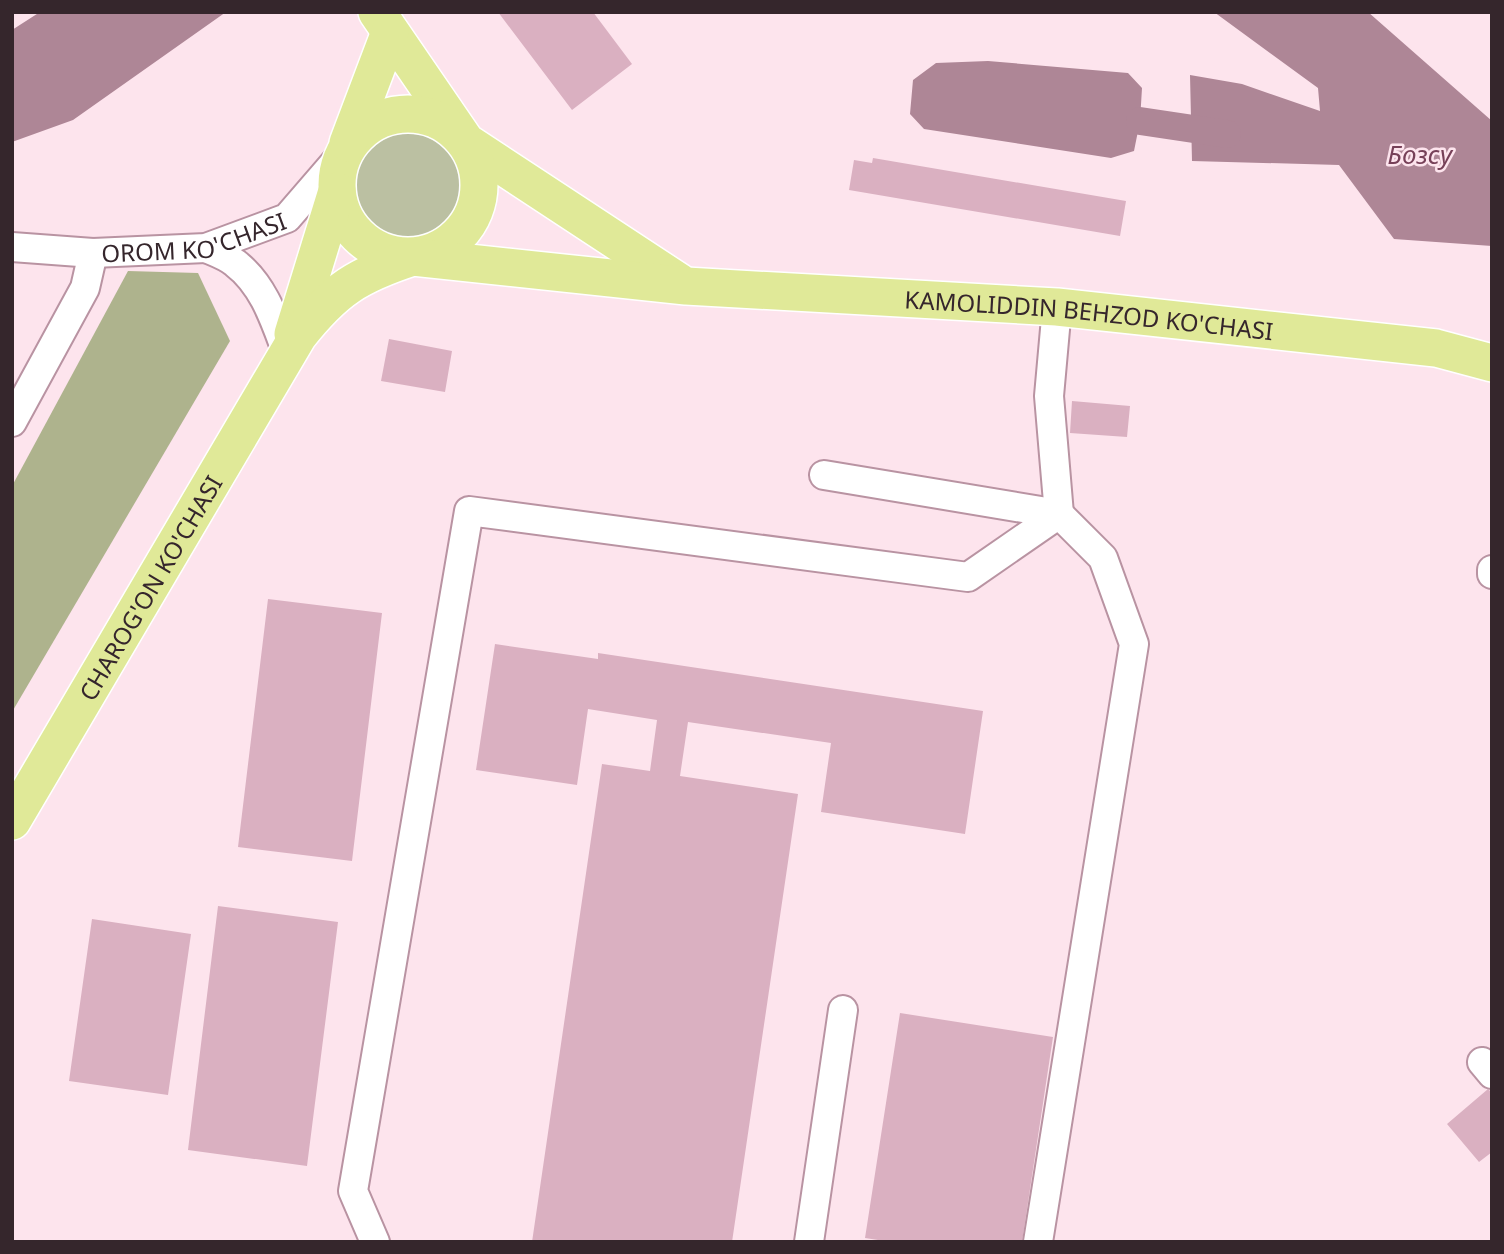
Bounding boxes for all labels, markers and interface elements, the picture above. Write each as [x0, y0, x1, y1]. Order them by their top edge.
water label: Бозсу [1388, 136, 1454, 172]
street label: OROM KO'CHASI [101, 203, 290, 269]
street label: KAMOLIDDIN BEHZOD KO'CHASI [904, 282, 1275, 347]
street label: CHAROG'ON KO'CHASI [70, 469, 229, 706]

